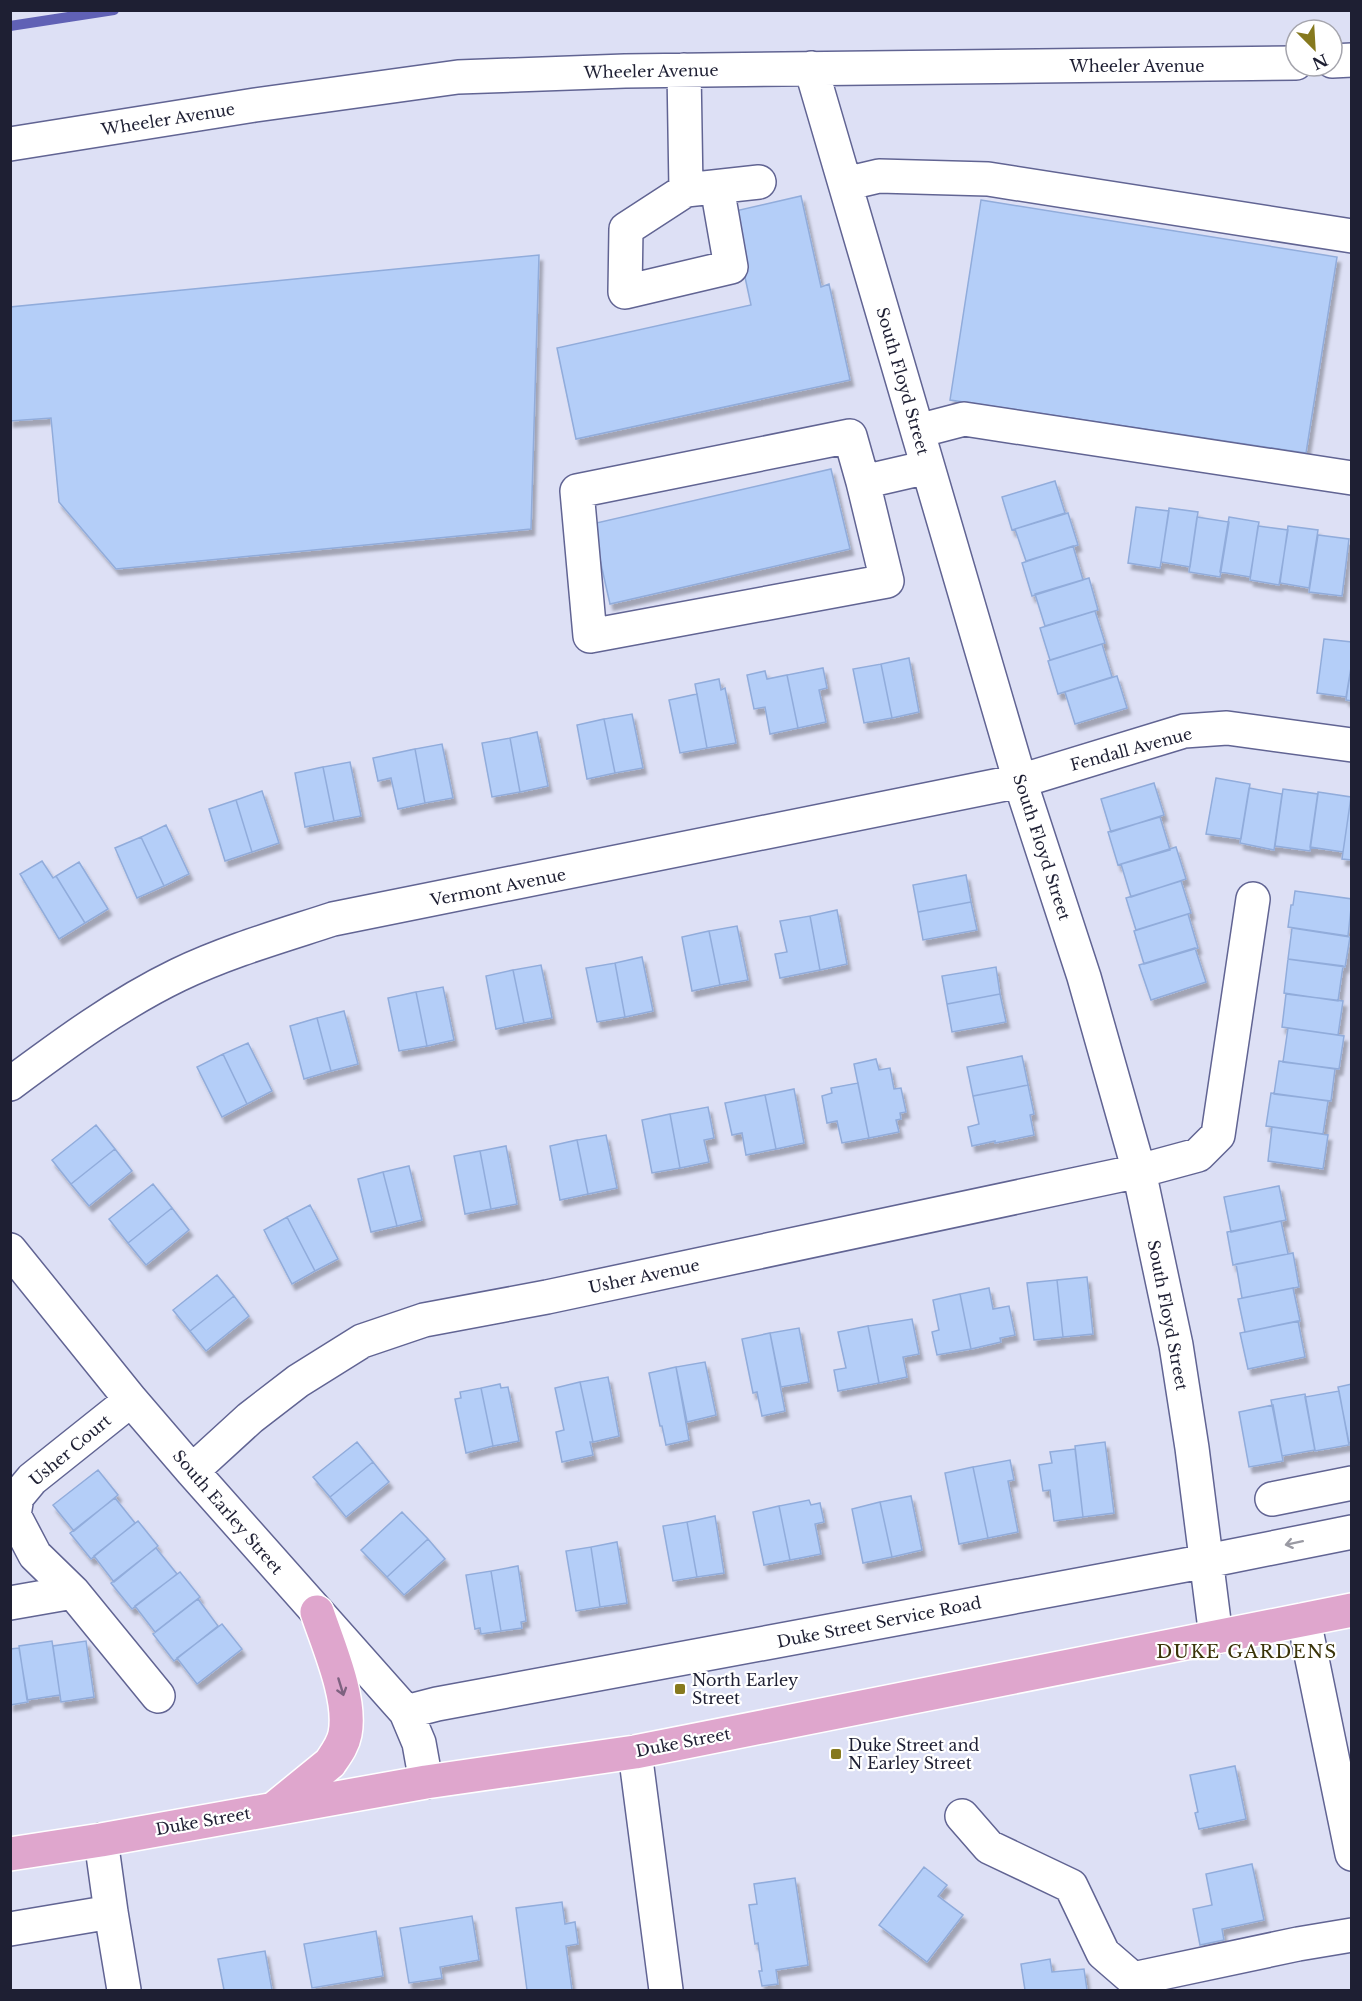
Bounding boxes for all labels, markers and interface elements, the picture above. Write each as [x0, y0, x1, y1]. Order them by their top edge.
north arrow [1284, 18, 1344, 78]
text: N [1309, 50, 1331, 74]
street label: Wheeler Avenue [1069, 56, 1204, 76]
street label: Wheeler Avenue [582, 60, 719, 82]
street label: Wheeler Avenue [99, 99, 236, 140]
street label: South Floyd Street [872, 305, 934, 457]
street label: Fendall Avenue [1068, 723, 1194, 775]
street label: South Floyd Street [1009, 771, 1075, 923]
street label: Vermont Avenue [428, 864, 567, 910]
street label: South Floyd Street [1144, 1238, 1192, 1392]
street label: Usher Avenue [587, 1254, 701, 1298]
street label: Usher Court [25, 1410, 115, 1490]
street label: South Earley Street [169, 1446, 287, 1578]
one-way arrow [1285, 1538, 1304, 1550]
street label: Duke Street Service Road [775, 1592, 983, 1652]
district label: DUKE GARDENS [1156, 1641, 1338, 1663]
place label: North Earley Street [692, 1670, 799, 1708]
one-way arrow [336, 1678, 347, 1697]
marker: North Earley Street [673, 1682, 687, 1696]
street label: Duke Street [634, 1723, 732, 1761]
place label: Duke Street and N Earley Street [848, 1735, 979, 1773]
marker: Duke Street and N Earley Street [829, 1747, 843, 1761]
street label: Duke Street [154, 1803, 252, 1839]

